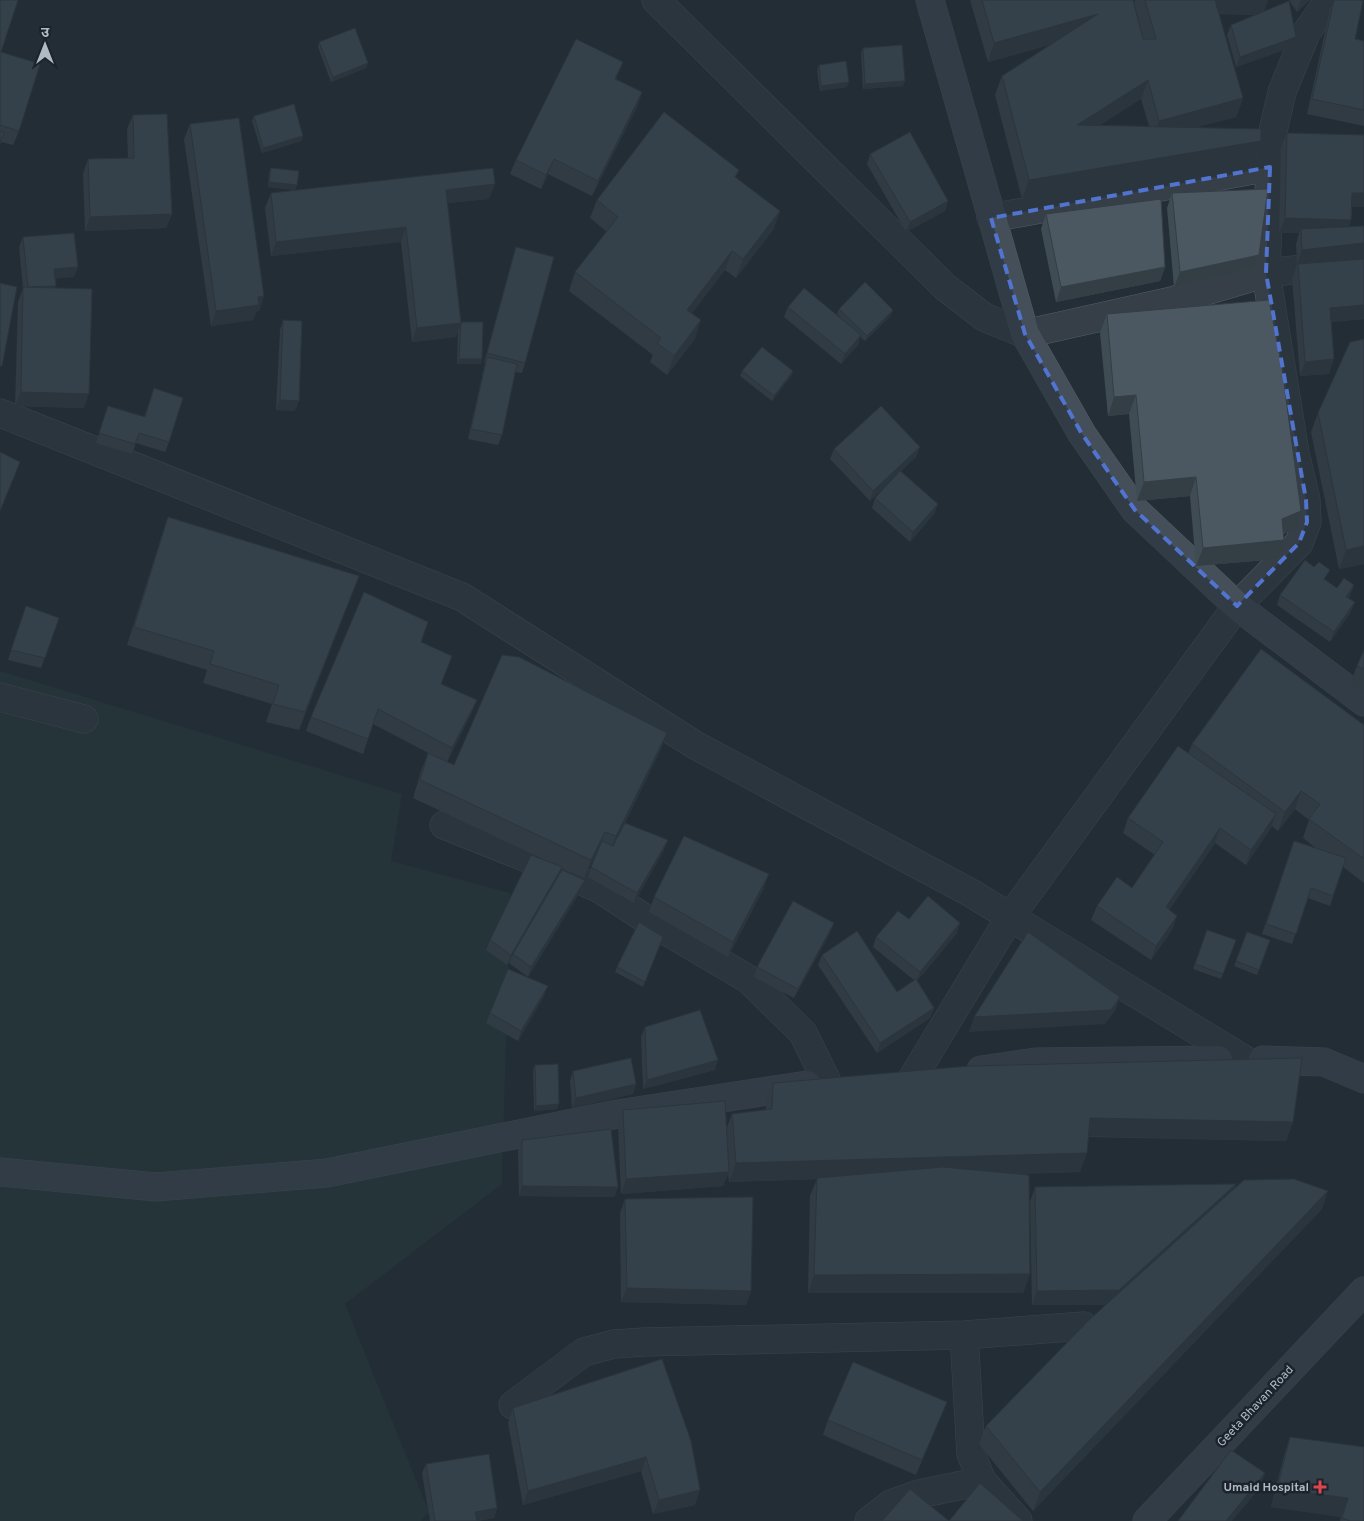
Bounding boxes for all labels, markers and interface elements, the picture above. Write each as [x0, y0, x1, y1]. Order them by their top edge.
north arrow [20, 20, 70, 70]
text: उ [41, 25, 50, 42]
street label: Geeta Bhavan Road [1214, 1363, 1298, 1451]
place label: Umaid Hospital [1224, 1480, 1309, 1496]
marker: Umaid Hospital [1313, 1480, 1327, 1494]

